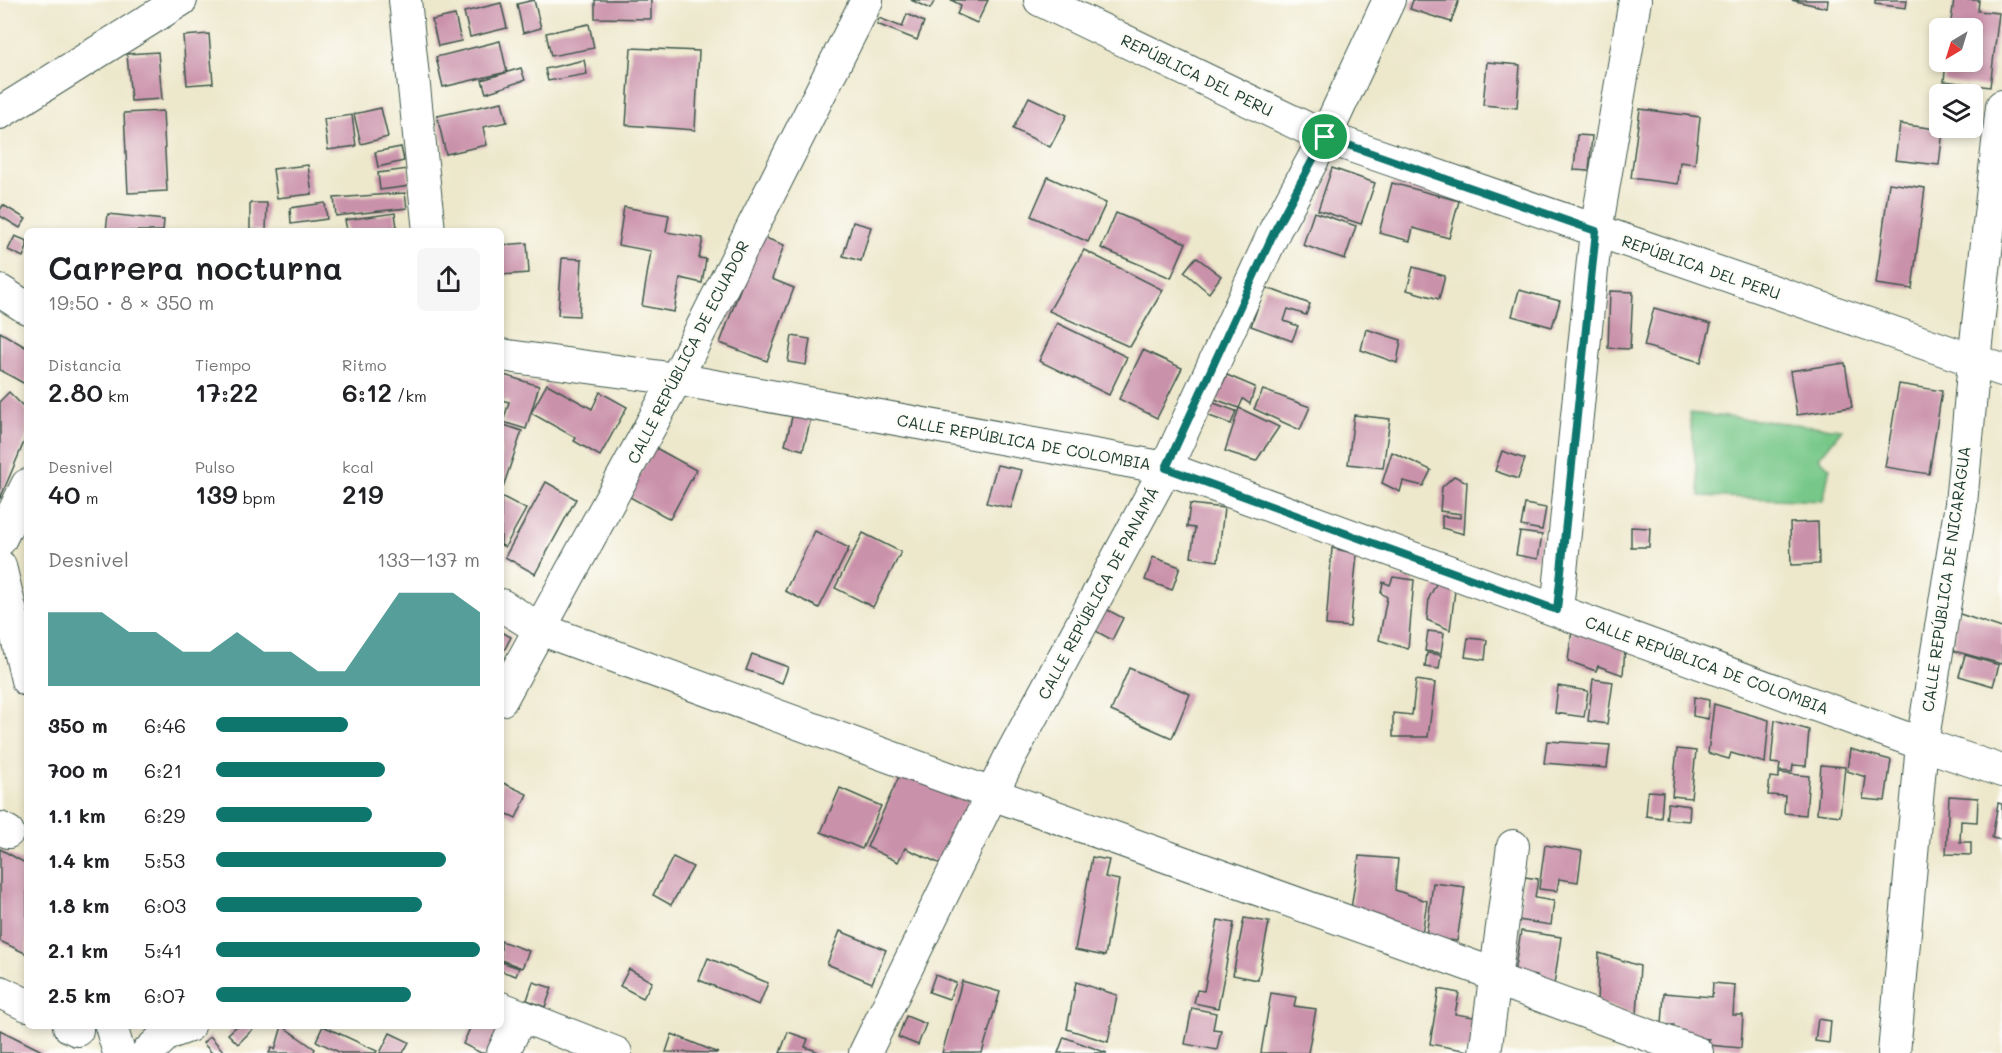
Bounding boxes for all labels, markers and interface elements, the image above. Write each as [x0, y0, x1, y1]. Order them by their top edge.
north arrow [1929, 18, 1983, 72]
map controls [1929, 18, 1983, 138]
street label: REPÚBLICA DEL PERU [1118, 29, 1277, 120]
button: layers [1929, 84, 1983, 138]
pin [1299, 111, 1350, 162]
icon: arrive [1308, 120, 1341, 153]
street label: REPÚBLICA DEL PERU [1619, 230, 1783, 304]
street label: CALLE REPÚBLICA DE ECUADOR [622, 237, 753, 467]
text: Carrera nocturna [48, 245, 343, 288]
button: share [417, 248, 480, 311]
text: 19:50 · 8 × 350 m [48, 289, 214, 315]
text: Distancia [48, 354, 122, 375]
text: Tiempo [195, 354, 251, 375]
text: Ritmo [342, 354, 386, 375]
text: 2.80 [48, 375, 103, 409]
text: 17:22 [195, 375, 258, 409]
text: 6:12 [342, 375, 392, 409]
text: km [103, 385, 129, 406]
text: /km [392, 385, 427, 406]
street label: CALLE REPÚBLICA DE COLOMBIA [895, 409, 1153, 474]
street label: CALLE REPÚBLICA DE NICARAGUA [1916, 445, 1975, 713]
text: Desnivel [48, 456, 113, 477]
text: Pulso [195, 456, 235, 477]
text: kcal [342, 456, 374, 477]
text: 40 [48, 477, 81, 511]
text: 139 [195, 477, 238, 511]
text: 219 [342, 477, 384, 511]
street label: CALLE REPÚBLICA DE PANAMÁ [1032, 483, 1163, 703]
text: m [81, 487, 98, 508]
text: bpm [238, 487, 276, 508]
text: Desnivel [48, 546, 129, 572]
text: 133–137 m [377, 546, 480, 572]
street label: CALLE REPÚBLICA DE COLOMBIA [1582, 611, 1832, 718]
text: 350 m [48, 712, 108, 738]
text: 6:46 [144, 712, 186, 738]
text: 700 m [48, 757, 108, 783]
text: 6:21 [144, 757, 182, 783]
text: 1.1 km [48, 802, 106, 828]
text: 6:29 [144, 802, 185, 828]
text: 1.4 km [48, 847, 110, 873]
text: 5:53 [144, 847, 185, 873]
text: 1.8 km [48, 892, 109, 918]
text: 6:03 [144, 892, 186, 918]
text: 2.1 km [48, 937, 108, 963]
text: 5:41 [144, 937, 183, 963]
text: 2.5 km [48, 982, 111, 1008]
text: 6:07 [144, 982, 186, 1008]

